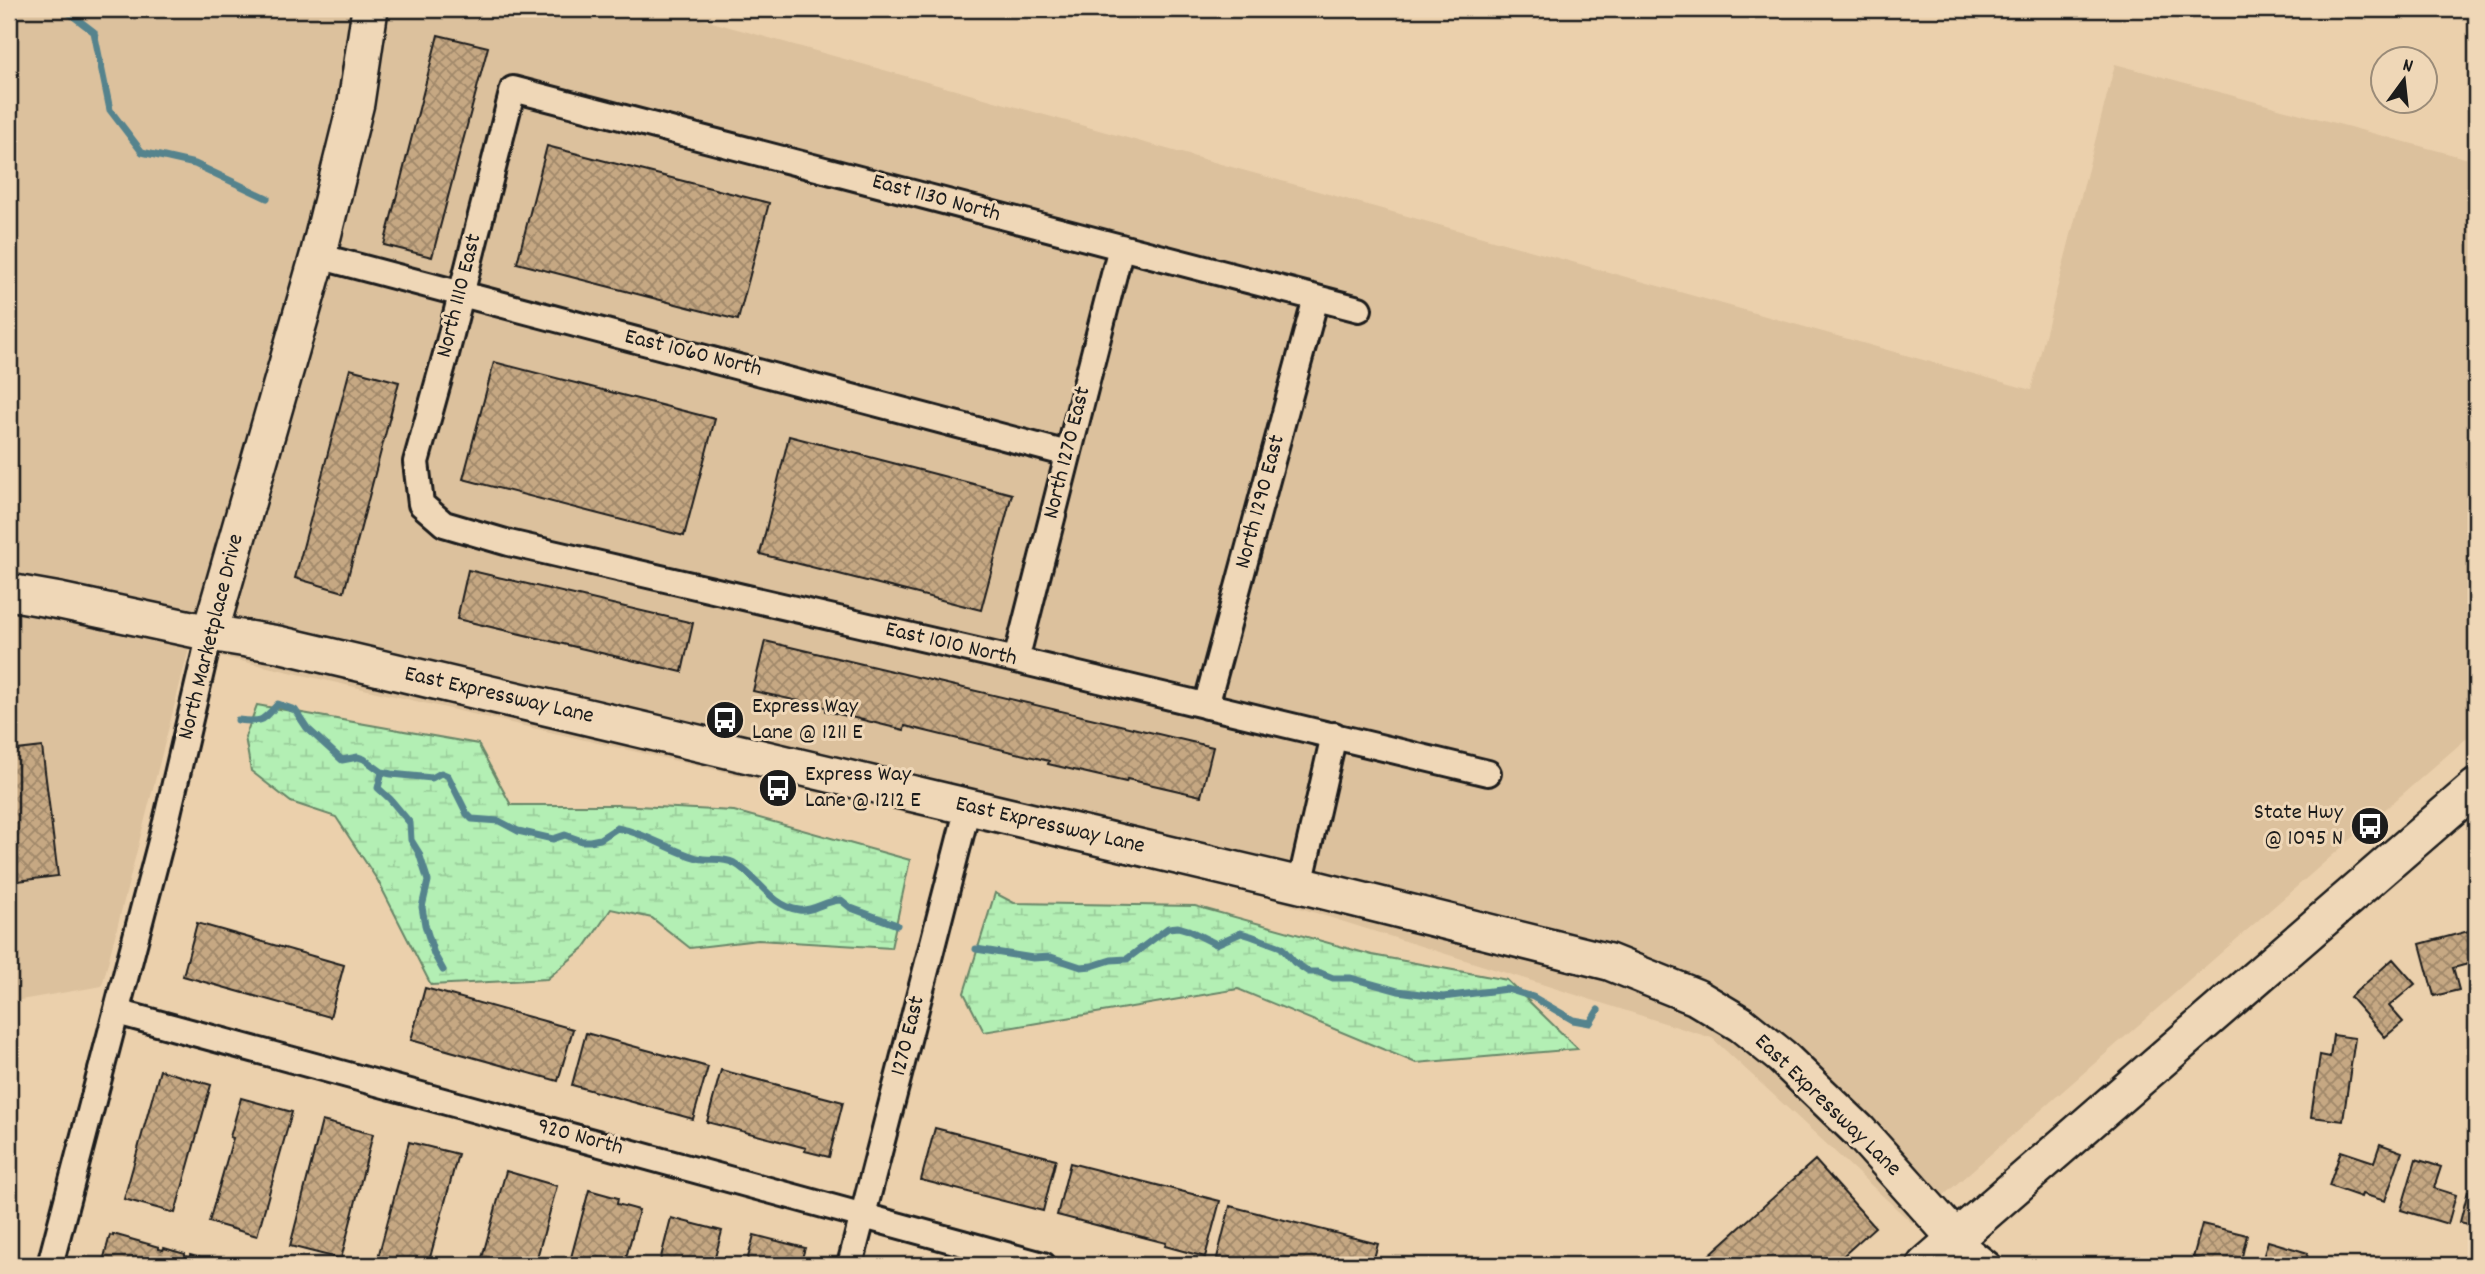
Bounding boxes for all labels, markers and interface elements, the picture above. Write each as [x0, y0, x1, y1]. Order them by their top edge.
north arrow [2370, 46, 2440, 116]
text: N [2399, 53, 2416, 81]
street label: East 1130 North [868, 166, 1004, 232]
street label: North 1110 East [429, 231, 491, 361]
street label: East 1060 North [621, 321, 765, 387]
street label: North 1270 East [1036, 383, 1100, 523]
street label: North 1290 East [1227, 431, 1295, 573]
street label: North Marketplace Drive [170, 531, 254, 743]
street label: East 1010 North [882, 614, 1020, 676]
street label: East Expressway Lane [401, 658, 597, 734]
place label: Express Way Lane @ 1211 E [752, 691, 863, 750]
bus stop icon: Express Way Lane @ 1211 E [704, 699, 746, 741]
place label: Express Way Lane @ 1212 E [805, 759, 921, 818]
bus stop icon: Express Way Lane @ 1212 E [757, 767, 799, 809]
street label: East Expressway Lane [952, 788, 1148, 864]
place label: State Hwy @ 1095 N [2254, 797, 2344, 856]
bus stop icon: State Hwy @ 1095 N [2349, 805, 2391, 847]
street label: 1270 East [883, 993, 935, 1079]
street label: East Expressway Lane [1746, 1027, 1908, 1185]
street label: 920 North [533, 1111, 627, 1165]

